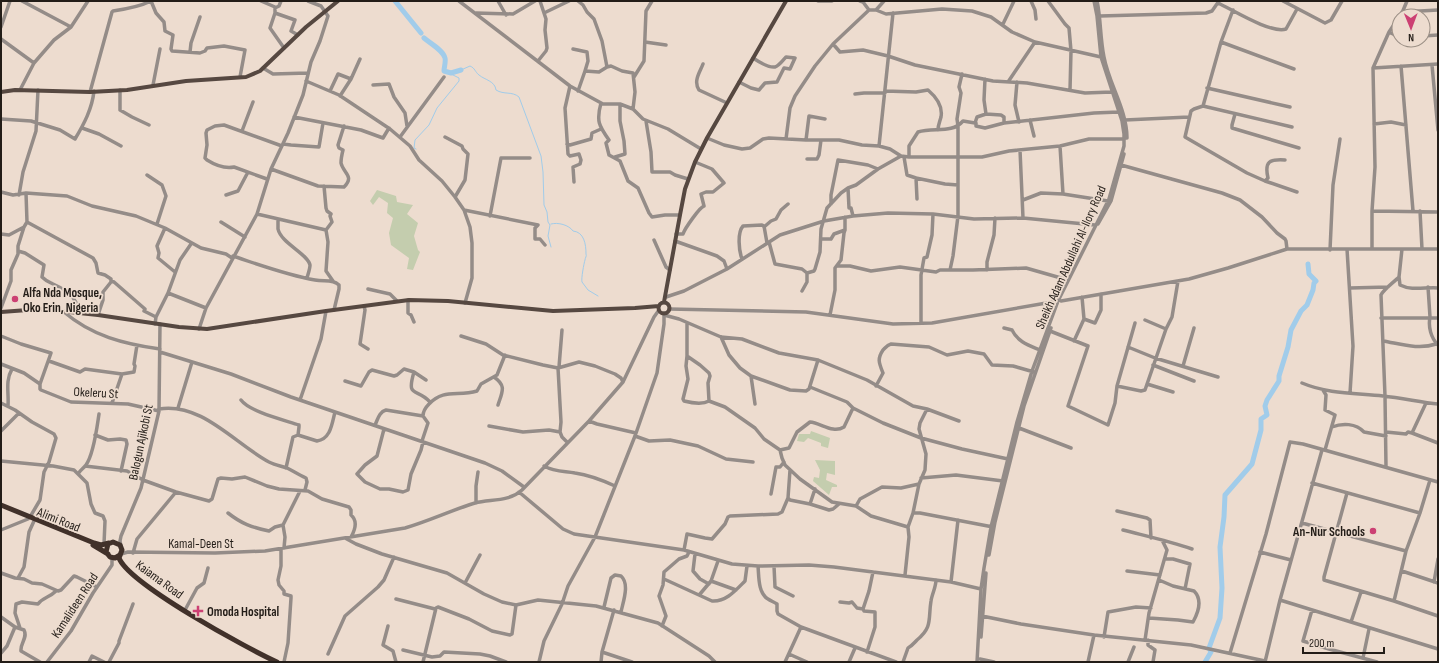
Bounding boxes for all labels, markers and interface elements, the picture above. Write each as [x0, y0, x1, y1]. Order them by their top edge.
north arrow [1391, 8, 1431, 48]
text: N [1408, 31, 1414, 44]
street label: Sheikh Adam Abdullahi Al-Ilory Road [1032, 183, 1110, 332]
place label: Alfa Nda Mosque, Oko Erin, Nigeria [22, 285, 102, 316]
marker: Alfa Nda Mosque, Oko Erin, Nigeria [10, 294, 20, 304]
street label: Okeleru St [73, 384, 119, 402]
street label: Balogun Ajikobi St [125, 403, 157, 482]
street label: Alimi Road [34, 504, 83, 536]
place label: An-Nur Schools [1292, 524, 1365, 540]
marker: An-Nur Schools [1368, 526, 1378, 536]
street label: Kamal-Deen St [168, 536, 234, 552]
street label: Kaiama Road [132, 557, 186, 603]
street label: Kamalideen Road [48, 570, 102, 641]
place label: Omoda Hospital [207, 604, 280, 620]
marker: Omoda Hospital [192, 605, 204, 617]
scale bar [1303, 629, 1384, 655]
text: 200 m [1309, 636, 1335, 651]

